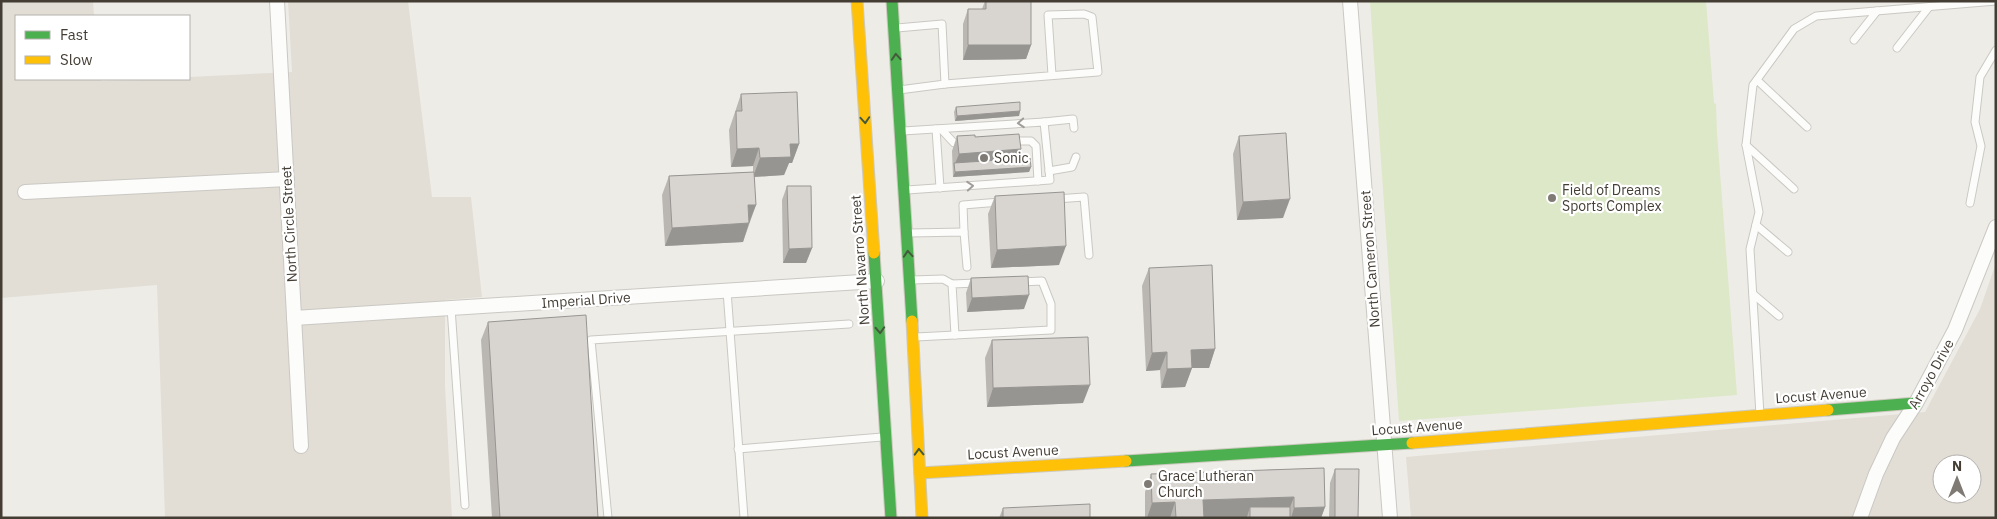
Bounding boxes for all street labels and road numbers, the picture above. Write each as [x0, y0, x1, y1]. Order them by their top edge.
street label: North Circle Street [277, 165, 301, 283]
street label: North Cameron Street [1356, 190, 1384, 328]
street label: North Navarro Street [846, 194, 874, 326]
street label: Imperial Drive [541, 288, 632, 312]
street label: Arroyo Drive [1904, 335, 1958, 412]
street label: Locust Avenue [1775, 383, 1868, 407]
street label: Locust Avenue [1371, 415, 1464, 439]
street label: Locust Avenue [967, 441, 1059, 463]

